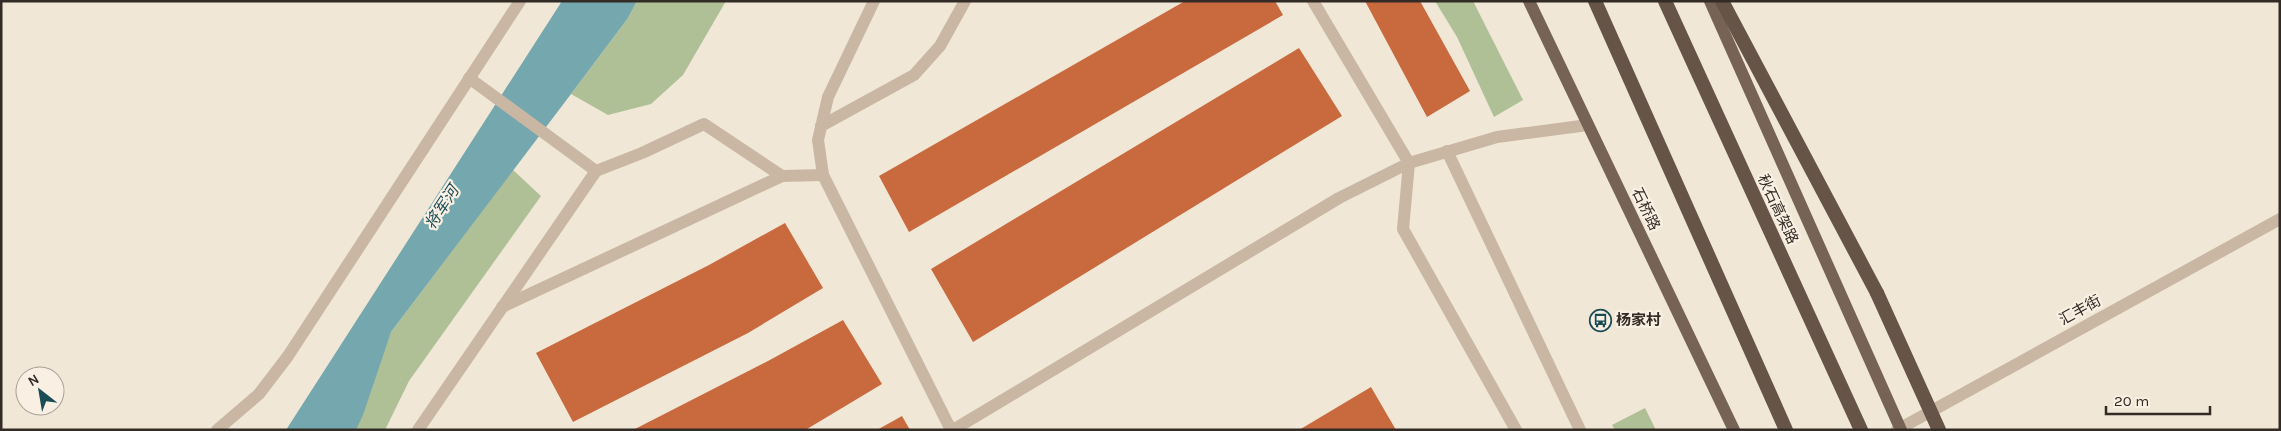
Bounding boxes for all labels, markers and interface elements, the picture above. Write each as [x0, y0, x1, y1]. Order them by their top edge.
street label: 秋石高架路 [1754, 171, 1802, 247]
water label: 将军河 [420, 179, 464, 233]
street label: 石桥路 [1628, 185, 1664, 233]
street label: 汇丰街 [2056, 291, 2104, 329]
bus stop icon: 杨家村 [1588, 308, 1612, 332]
place label: 杨家村 [1616, 311, 1661, 329]
north arrow [15, 366, 65, 416]
text: N [25, 370, 42, 390]
scale bar [2106, 384, 2210, 416]
text: 20 m [2114, 392, 2149, 410]

